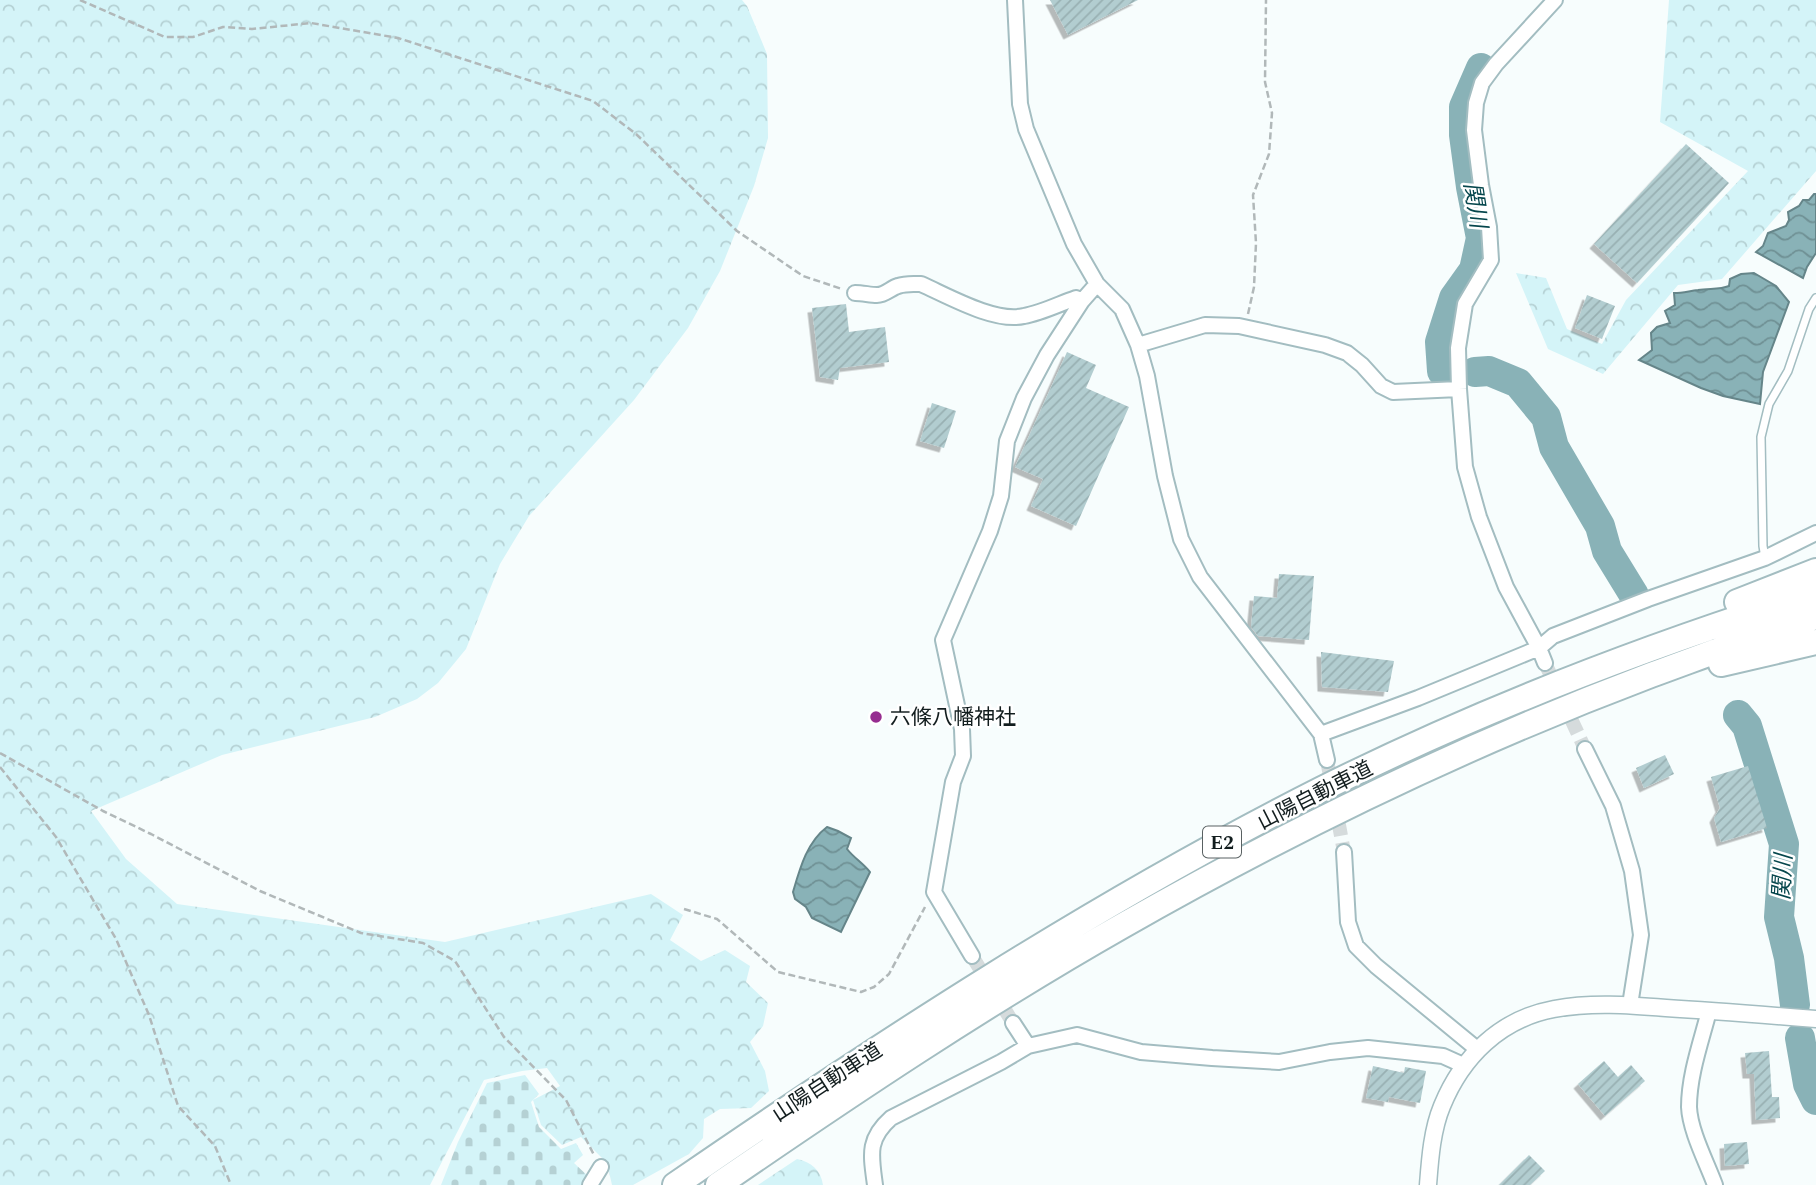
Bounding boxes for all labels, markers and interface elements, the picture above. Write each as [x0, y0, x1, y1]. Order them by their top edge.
water label: 関川 [1454, 180, 1496, 234]
place label: 六條八幡神社 [890, 702, 1016, 734]
marker: 六條八幡神社 [868, 709, 884, 725]
street label: 山陽自動車道 [1252, 753, 1379, 839]
road number: E2 [1203, 827, 1241, 858]
water label: 関川 [1765, 850, 1802, 901]
street label: 山陽自動車道 [766, 1035, 889, 1131]

